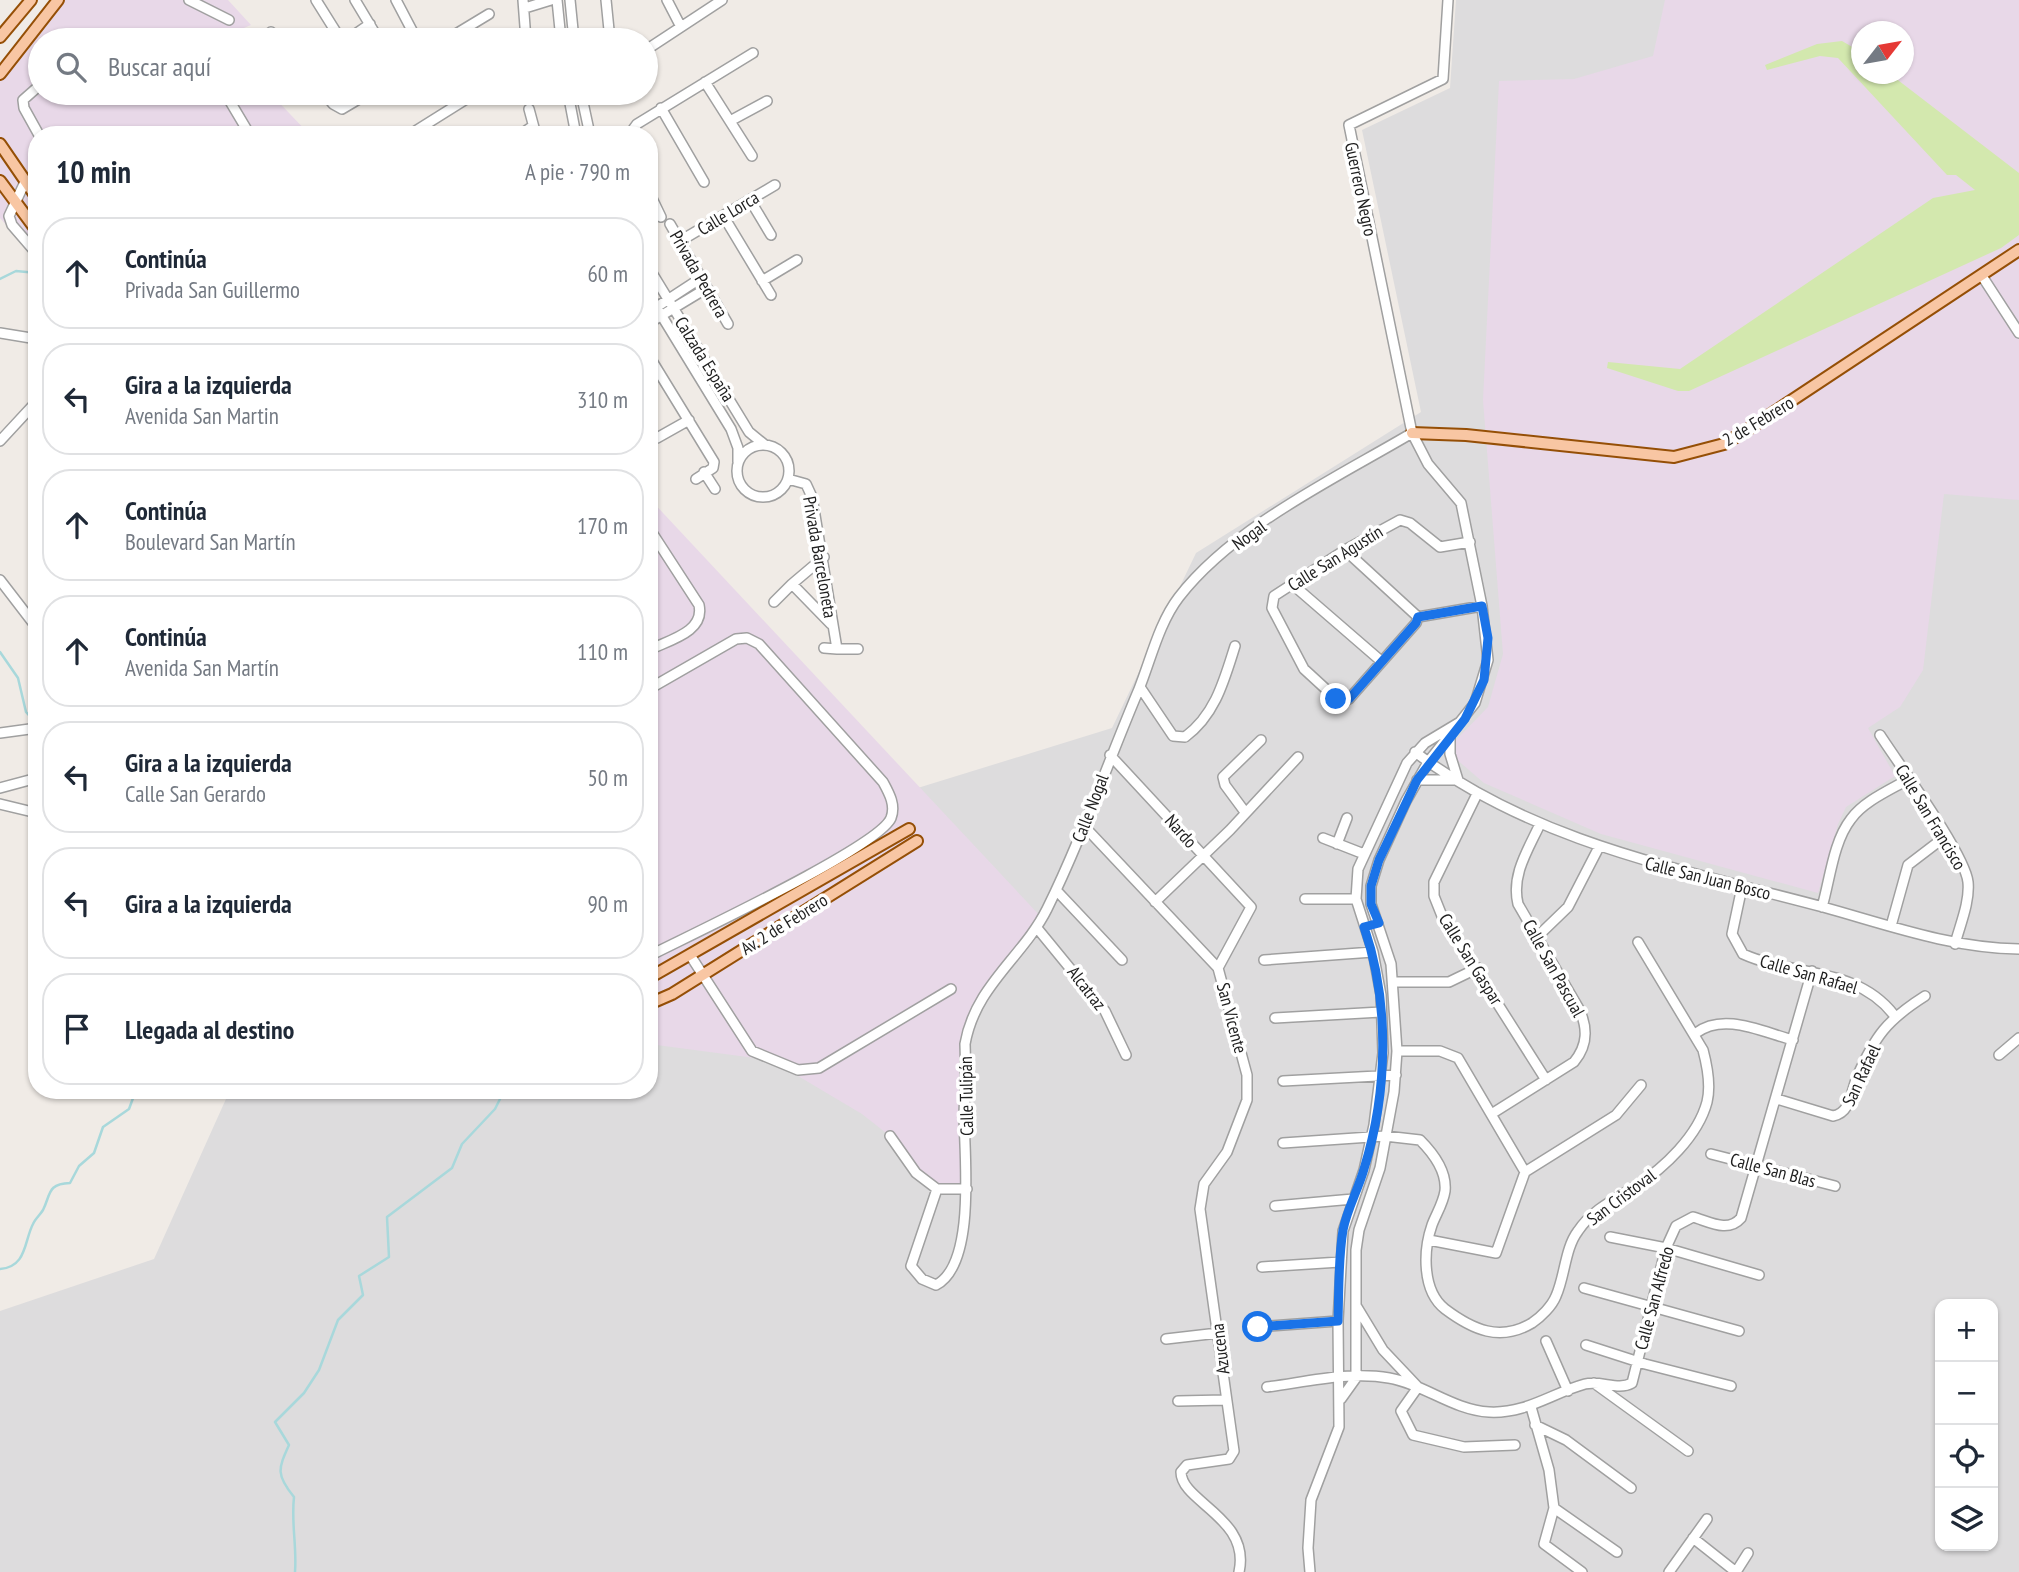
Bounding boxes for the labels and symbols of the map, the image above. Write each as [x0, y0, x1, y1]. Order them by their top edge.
north arrow [1851, 21, 1914, 84]
street label: Guerrero Negro [1340, 140, 1382, 238]
street label: Calle Lorca [693, 186, 763, 240]
street label: Privada Pedrera [665, 226, 733, 322]
street label: Calzada España [670, 312, 740, 406]
street label: 2 de Febrero [1718, 391, 1798, 451]
street label: Privada Barceloneta [798, 494, 842, 620]
street label: Nogal [1227, 514, 1271, 555]
street label: Calle San Agustín [1283, 520, 1387, 596]
route end [1320, 683, 1351, 714]
street label: Calle San Francisco [1890, 760, 1972, 874]
street label: Calle Nogal [1066, 770, 1114, 845]
street label: Nardo [1160, 809, 1202, 853]
street label: Calle San Juan Bosco [1643, 851, 1773, 905]
street label: Av. 2 de Febrero [736, 888, 832, 960]
street label: Calle San Gaspar [1434, 909, 1508, 1009]
street label: Calle San Pascual [1518, 915, 1591, 1022]
street label: Calle San Rafael [1757, 949, 1861, 999]
street label: Alcatraz [1063, 961, 1111, 1015]
street label: San Vicente [1212, 980, 1252, 1056]
street label: San Rafael [1837, 1040, 1886, 1110]
street label: Calle Tulipán [954, 1056, 978, 1136]
street label: Calle San Blas [1728, 1148, 1818, 1192]
street label: San Cristoval [1582, 1163, 1661, 1230]
street label: Calle San Alfredo [1629, 1243, 1679, 1352]
route start [1242, 1311, 1273, 1342]
street label: Azucena [1205, 1322, 1235, 1376]

